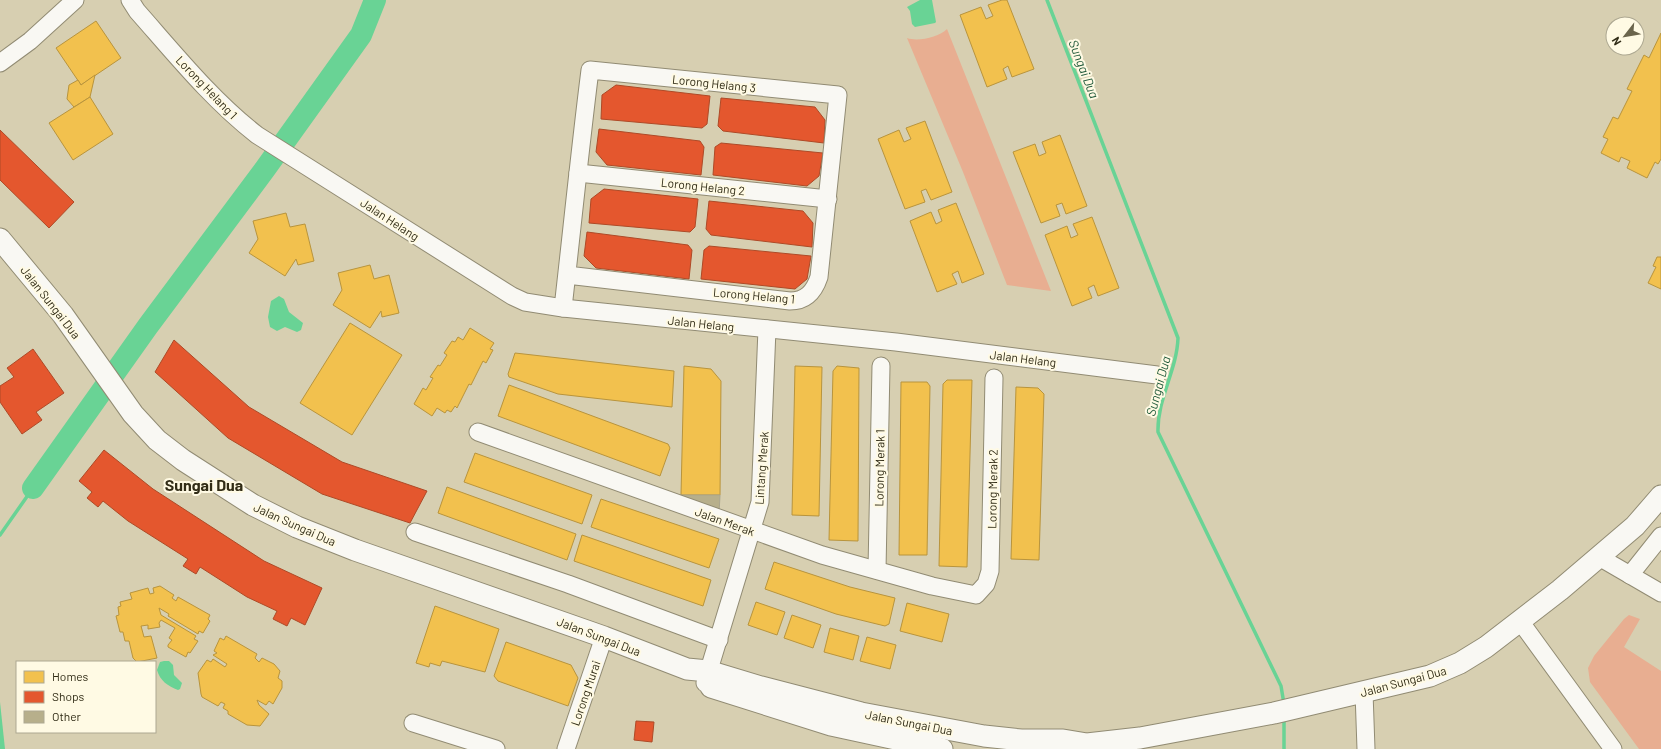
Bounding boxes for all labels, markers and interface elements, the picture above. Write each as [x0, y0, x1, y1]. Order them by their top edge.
north arrow [1605, 16, 1645, 56]
text: N [1609, 35, 1623, 48]
water label: Sungai Dua [1066, 37, 1103, 101]
street label: Lorong Helang 1 [173, 53, 241, 121]
street label: Lorong Helang 3 [671, 72, 757, 94]
street label: Lorong Helang 2 [660, 175, 746, 197]
street label: Jalan Helang [358, 195, 422, 243]
street label: Jalan Sungai Dua [18, 263, 84, 341]
street label: Lorong Helang 1 [712, 284, 796, 306]
street label: Jalan Helang [667, 313, 735, 333]
street label: Jalan Helang [989, 347, 1057, 369]
water label: Sungai Dua [1142, 354, 1174, 418]
street label: Lorong Merak 1 [871, 429, 887, 507]
street label: Lintang Merak [751, 431, 771, 505]
street label: Lorong Merak 2 [984, 449, 1000, 529]
district label: Sungai Dua [165, 475, 243, 494]
street label: Jalan Sungai Dua [252, 500, 338, 548]
street label: Jalan Merak [693, 504, 757, 538]
street label: Jalan Sungai Dua [555, 614, 643, 658]
street label: Lorong Murai [567, 659, 603, 727]
legend [16, 661, 156, 733]
street label: Jalan Sungai Dua [1358, 663, 1448, 699]
text: Homes [52, 669, 89, 683]
text: Shops [52, 689, 85, 703]
street label: Jalan Sungai Dua [864, 707, 954, 737]
text: Other [52, 709, 82, 723]

